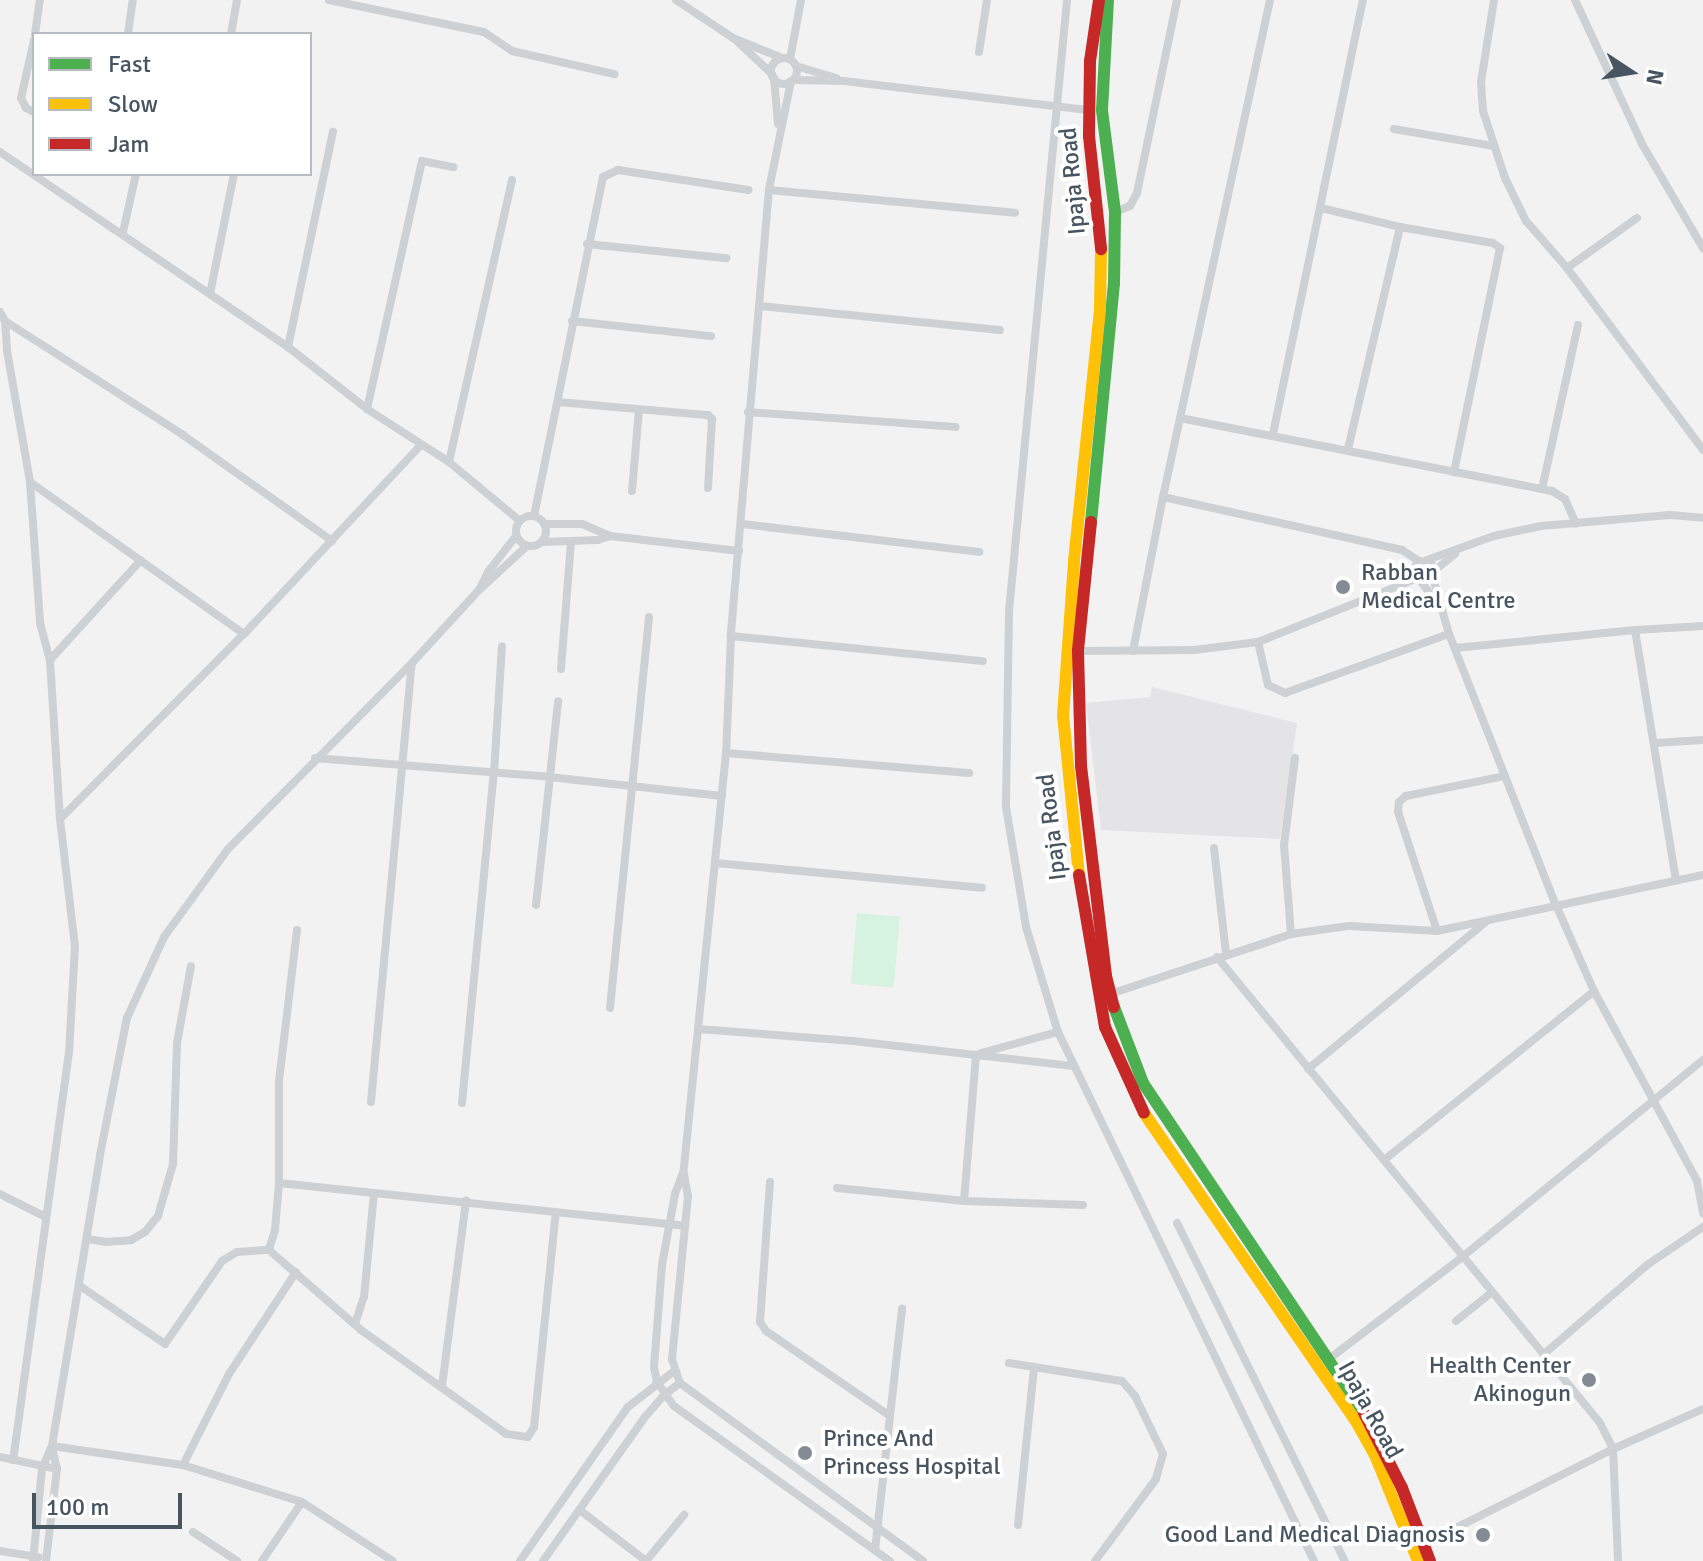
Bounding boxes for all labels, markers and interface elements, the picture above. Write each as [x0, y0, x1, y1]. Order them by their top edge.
legend [32, 32, 312, 176]
north arrow [1591, 32, 1671, 112]
text: Fast [108, 49, 151, 79]
text: N [1640, 67, 1670, 87]
text: Slow [108, 89, 158, 119]
street label: Ipaja Road [1054, 126, 1092, 236]
text: Jam [108, 129, 149, 159]
place label: Rabban Medical Centre [1361, 559, 1516, 615]
marker: Rabban Medical Centre [1332, 576, 1354, 598]
street label: Ipaja Road [1031, 772, 1073, 882]
place label: Health Center Akinogun [1429, 1352, 1571, 1408]
street label: Ipaja Road [1331, 1356, 1409, 1464]
marker: Health Center Akinogun [1578, 1369, 1600, 1391]
place label: Prince And Princess Hospital [823, 1425, 1000, 1481]
marker: Prince And Princess Hospital [794, 1442, 816, 1464]
scale bar [36, 1477, 186, 1527]
text: 100 m [46, 1492, 109, 1522]
place label: Good Land Medical Diagnosis [1165, 1521, 1465, 1549]
marker: Good Land Medical Diagnosis [1472, 1524, 1494, 1546]

